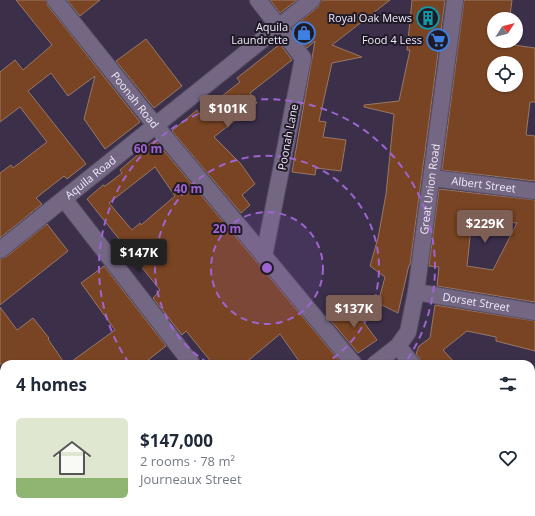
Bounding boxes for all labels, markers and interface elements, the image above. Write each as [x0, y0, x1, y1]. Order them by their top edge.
building icon: Royal Oak Mews [415, 5, 441, 31]
place label: Royal Oak Mews [328, 10, 412, 25]
north arrow [487, 12, 523, 48]
map controls [487, 12, 523, 92]
place label: Aquila Laundrette [231, 19, 288, 47]
shop icon: Aquila Laundrette [291, 20, 317, 46]
supermarket icon: Food 4 Less [425, 27, 451, 53]
place label: Food 4 Less [362, 32, 422, 47]
button: locate [487, 56, 523, 92]
street label: Poonah Road [108, 68, 163, 131]
pin: $101K [200, 95, 256, 129]
text: $101K [209, 99, 247, 117]
street label: Poonah Lane [274, 103, 301, 171]
text: 60 m [134, 140, 162, 157]
street label: Great Union Road [416, 143, 443, 235]
street label: Aquila Road [62, 152, 119, 202]
street label: Albert Street [451, 173, 517, 196]
text: 40 m [174, 180, 202, 197]
pin: $229K [457, 210, 513, 244]
text: $229K [466, 214, 504, 232]
text: 20 m [213, 220, 241, 237]
pin: $147K [111, 239, 167, 273]
text: $147K [120, 243, 158, 261]
centre of rings [260, 261, 274, 275]
street label: Dorset Street [441, 289, 511, 315]
pin: $137K [326, 295, 382, 329]
text: $137K [335, 299, 373, 317]
text: 4 homes [16, 373, 87, 396]
icon: filters [497, 373, 519, 395]
text: $147,000 [140, 429, 213, 452]
icon: home [48, 434, 96, 482]
icon: heart [497, 447, 519, 469]
text: 2 rooms · 78 m² [140, 452, 235, 470]
text: Journeaux Street [140, 470, 242, 488]

